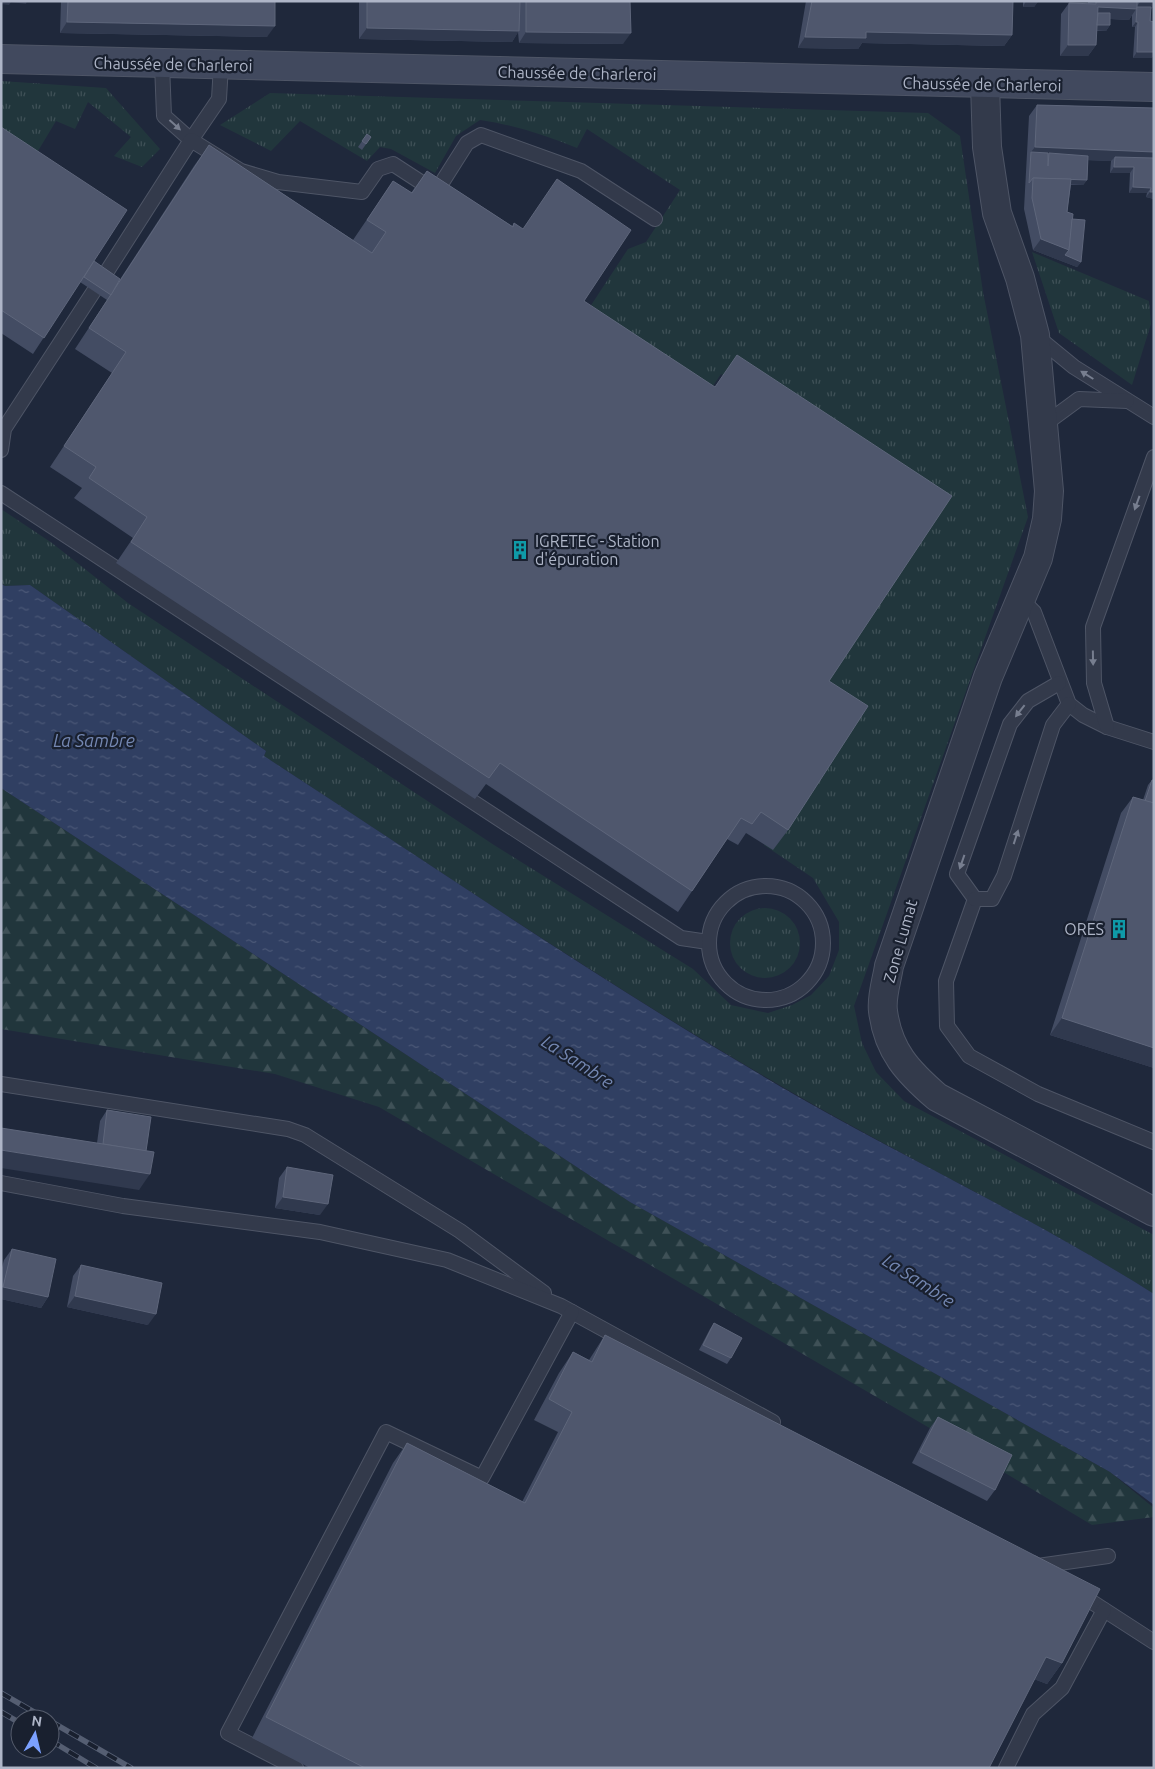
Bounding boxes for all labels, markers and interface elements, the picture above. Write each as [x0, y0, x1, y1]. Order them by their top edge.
street label: Chaussée de Charleroi [93, 54, 253, 74]
street label: Chaussée de Charleroi [497, 63, 657, 83]
street label: Chaussée de Charleroi [902, 74, 1062, 94]
one-way arrow [168, 120, 181, 131]
one-way arrow [1080, 370, 1093, 379]
one-way arrow [1133, 496, 1141, 511]
place label: IGRETEC - Station d'épuration [535, 532, 660, 568]
building icon: IGRETEC - Station d'épuration [509, 539, 531, 561]
one-way arrow [1090, 650, 1098, 666]
one-way arrow [1015, 704, 1026, 717]
water label: La Sambre [53, 730, 135, 750]
one-way arrow [1013, 829, 1021, 844]
one-way arrow [958, 855, 966, 870]
street label: Zone Lumat [880, 897, 921, 985]
building icon: ORES [1108, 918, 1130, 940]
place label: ORES [1064, 920, 1104, 938]
water label: La Sambre [538, 1030, 618, 1092]
water label: La Sambre [879, 1249, 959, 1311]
north arrow [10, 1709, 60, 1759]
text: N [31, 1712, 43, 1730]

